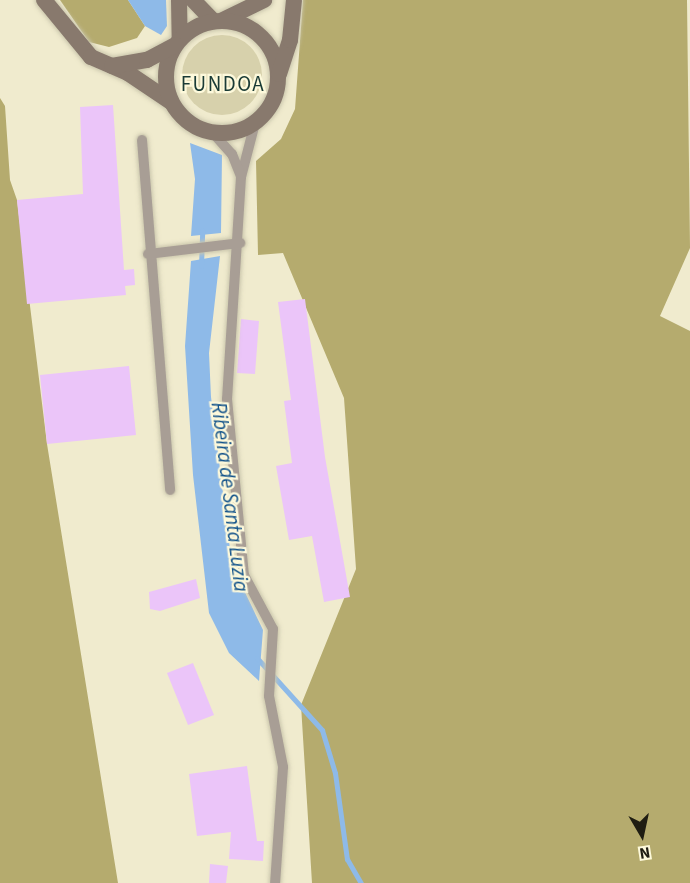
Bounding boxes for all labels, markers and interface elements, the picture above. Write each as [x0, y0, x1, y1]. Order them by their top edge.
district label: FUNDOA [181, 71, 265, 97]
water label: Ribeira de Santa Luzia [206, 401, 254, 593]
north arrow [612, 805, 672, 865]
text: N [638, 841, 652, 864]

